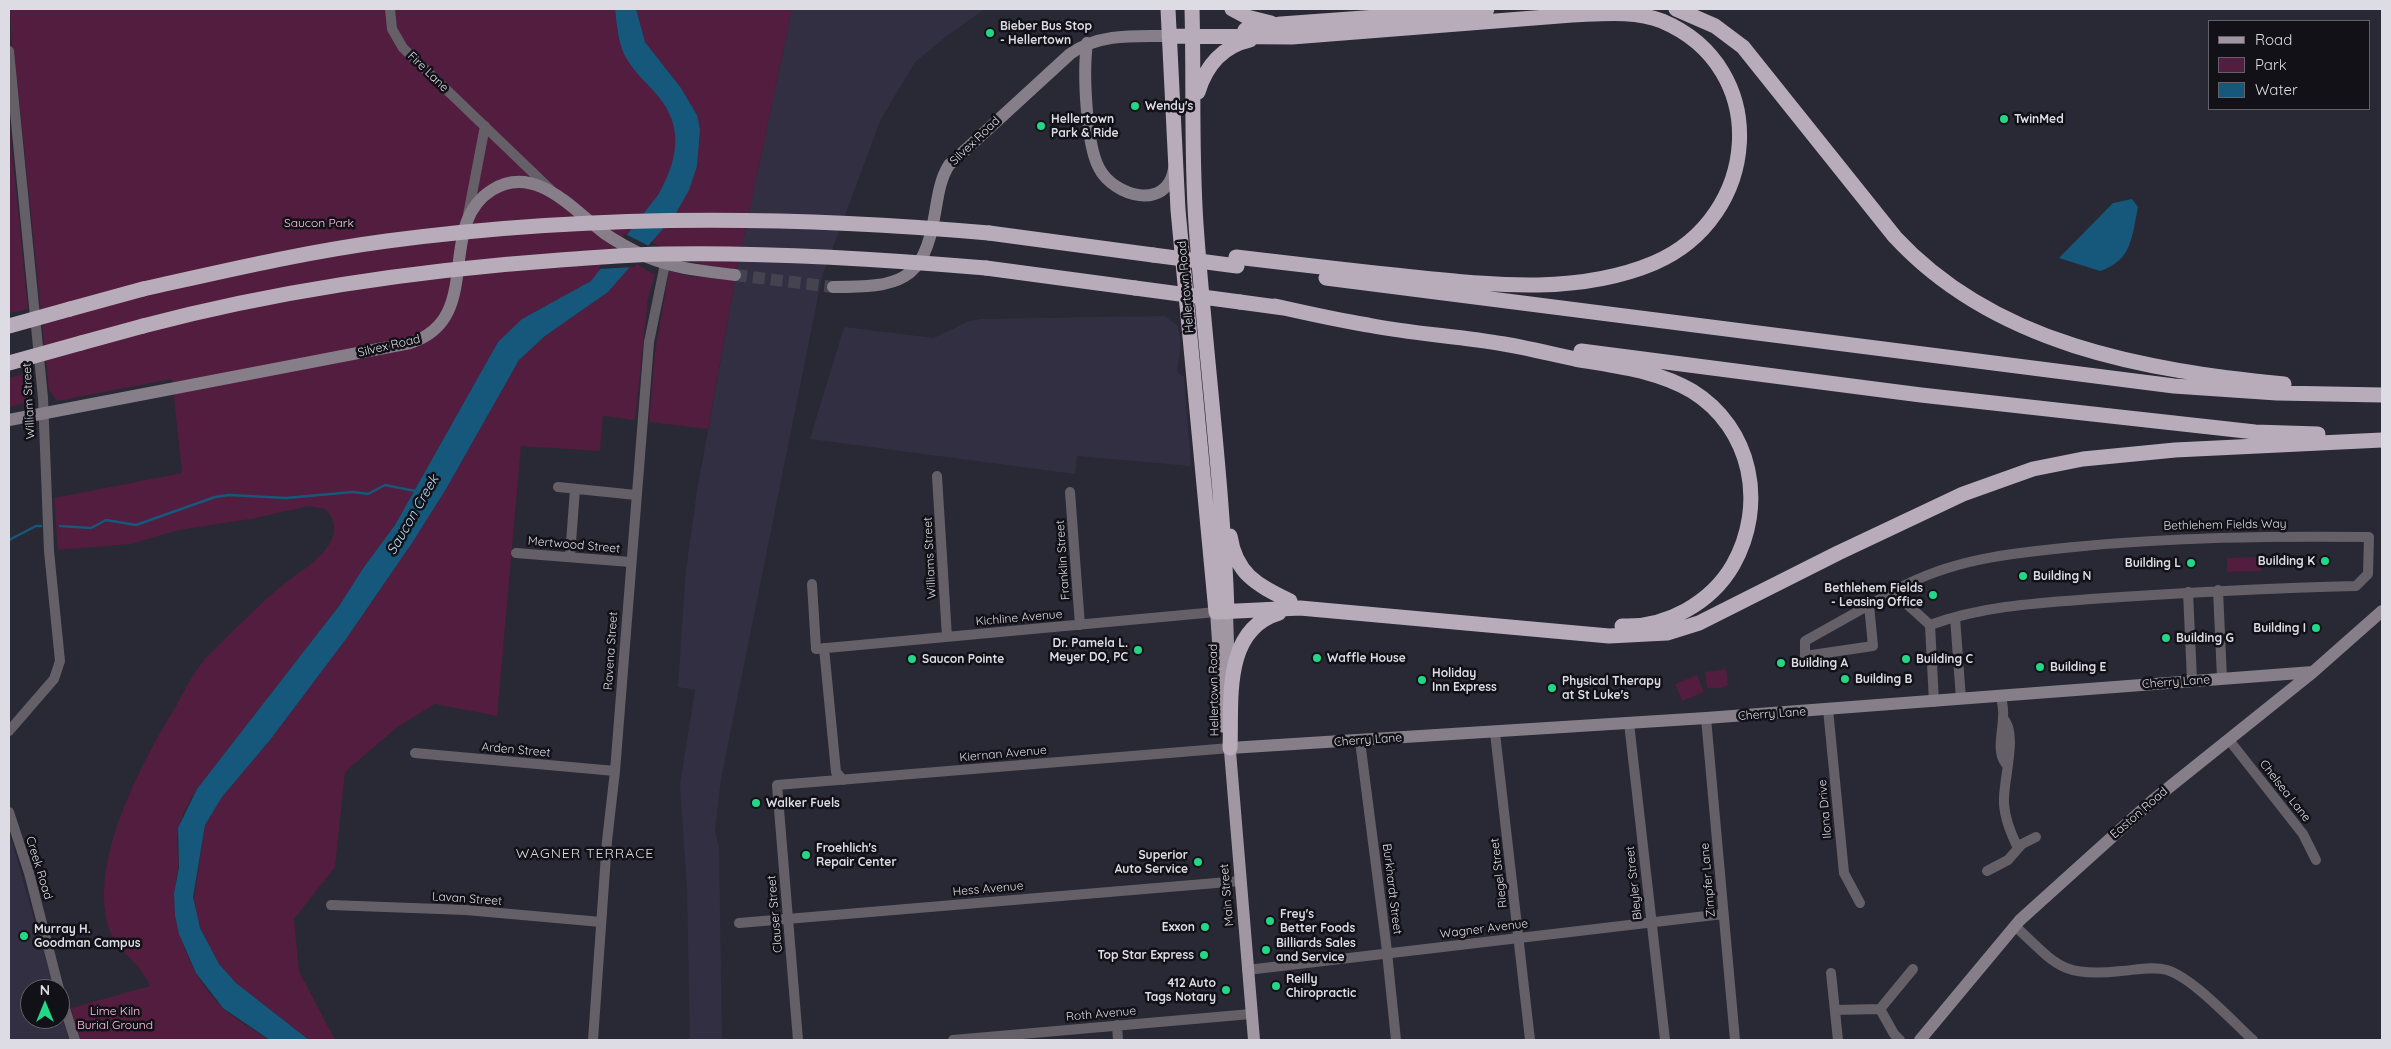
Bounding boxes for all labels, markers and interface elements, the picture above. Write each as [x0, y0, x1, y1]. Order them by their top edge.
place label: Bieber Bus Stop - Hellertown [1000, 19, 1092, 47]
legend [2208, 20, 2371, 110]
marker: Bieber Bus Stop - Hellertown [984, 27, 996, 39]
text: Road [2255, 30, 2292, 49]
street label: Fire Lane [405, 49, 451, 95]
text: Park [2255, 55, 2287, 74]
text: Water [2255, 80, 2298, 99]
place label: Wendy's [1145, 99, 1193, 113]
marker: Wendy's [1129, 100, 1141, 112]
place label: Hellertown Park & Ride [1051, 112, 1119, 140]
place label: TwinMed [2014, 112, 2064, 126]
marker: TwinMed [1998, 113, 2010, 125]
street label: Silvex Road [947, 114, 1003, 168]
marker: Hellertown Park & Ride [1035, 120, 1047, 132]
park label: Saucon Park [284, 216, 354, 230]
street label: Hellertown Road [1175, 240, 1197, 334]
street label: Silvex Road [356, 332, 422, 360]
street label: William Street [20, 362, 38, 440]
water label: Saucon Creek [383, 472, 443, 558]
street label: Williams Street [921, 517, 939, 599]
street label: Bethlehem Fields Way [2163, 517, 2287, 533]
street label: Franklin Street [1053, 520, 1073, 600]
street label: Mertwood Street [527, 534, 621, 556]
place label: Building K [2258, 554, 2315, 568]
marker: Building K [2319, 555, 2331, 567]
place label: Building L [2125, 556, 2181, 570]
marker: Building L [2185, 557, 2197, 569]
place label: Building N [2033, 569, 2091, 583]
marker: Building N [2017, 570, 2029, 582]
place label: Bethlehem Fields - Leasing Office [1824, 581, 1923, 609]
marker: Bethlehem Fields - Leasing Office [1927, 589, 1939, 601]
street label: Kichline Avenue [975, 607, 1063, 629]
street label: Ravena Street [601, 611, 621, 691]
place label: Building I [2253, 621, 2306, 635]
marker: Building I [2310, 622, 2322, 634]
place label: Building G [2176, 631, 2234, 645]
marker: Building G [2160, 632, 2172, 644]
place label: Dr. Pamela L. Meyer DO, PC [1049, 636, 1128, 664]
marker: Dr. Pamela L. Meyer DO, PC [1132, 644, 1144, 656]
street label: Hellertown Road [1206, 644, 1222, 736]
place label: Waffle House [1327, 651, 1406, 665]
place label: Saucon Pointe [922, 652, 1004, 666]
marker: Waffle House [1311, 652, 1323, 664]
place label: Building C [1916, 652, 1973, 666]
marker: Saucon Pointe [906, 653, 918, 665]
marker: Building C [1900, 653, 1912, 665]
place label: Building A [1791, 656, 1848, 670]
marker: Building A [1775, 657, 1787, 669]
place label: Building E [2050, 660, 2106, 674]
marker: Building E [2034, 661, 2046, 673]
place label: Holiday Inn Express [1432, 666, 1497, 694]
place label: Building B [1855, 672, 1912, 686]
street label: Cherry Lane [2142, 672, 2210, 692]
marker: Building B [1839, 673, 1851, 685]
marker: Holiday Inn Express [1416, 674, 1428, 686]
place label: Physical Therapy at St Luke's [1562, 674, 1661, 702]
marker: Physical Therapy at St Luke's [1546, 682, 1558, 694]
street label: Cherry Lane [1738, 704, 1806, 724]
street label: Cherry Lane [1334, 730, 1402, 750]
street label: Arden Street [481, 740, 551, 760]
street label: Kiernan Avenue [959, 743, 1047, 765]
street label: Chelsea Lane [2256, 757, 2314, 825]
street label: Ilona Drive [1815, 779, 1835, 839]
street label: Easton Road [2108, 784, 2170, 842]
place label: Walker Fuels [766, 796, 840, 810]
marker: Walker Fuels [750, 797, 762, 809]
street label: Creek Road [23, 835, 55, 901]
street label: Riegel Street [1488, 837, 1510, 909]
place label: Froehlich's Repair Center [816, 841, 897, 869]
street label: Zimpfer Lane [1698, 842, 1718, 918]
street label: Burkhardt Street [1379, 843, 1405, 935]
street label: Bleyler Street [1623, 845, 1645, 921]
district label: WAGNER TERRACE [514, 846, 656, 862]
place label: Superior Auto Service [1115, 848, 1188, 876]
marker: Froehlich's Repair Center [800, 849, 812, 861]
marker: Superior Auto Service [1192, 856, 1204, 868]
street label: Main Street [1217, 863, 1237, 927]
street label: Clauser Street [764, 875, 786, 953]
street label: Hess Avenue [952, 879, 1024, 899]
street label: Lavan Street [432, 889, 502, 909]
place label: Frey's Better Foods [1280, 907, 1355, 935]
marker: Frey's Better Foods [1264, 915, 1276, 927]
street label: Wagner Avenue [1439, 916, 1529, 942]
place label: Exxon [1162, 920, 1195, 934]
marker: Exxon [1199, 921, 1211, 933]
place label: Murray H. Goodman Campus [34, 922, 140, 950]
marker: Murray H. Goodman Campus [18, 930, 30, 942]
place label: Billiards Sales and Service [1276, 936, 1356, 964]
marker: Billiards Sales and Service [1260, 944, 1272, 956]
place label: Top Star Express [1098, 948, 1194, 962]
marker: Top Star Express [1198, 949, 1210, 961]
place label: Reilly Chiropractic [1286, 972, 1356, 1000]
place label: 412 Auto Tags Notary [1144, 976, 1216, 1004]
north arrow [20, 979, 70, 1029]
marker: Reilly Chiropractic [1270, 980, 1282, 992]
text: N [40, 981, 50, 999]
marker: 412 Auto Tags Notary [1220, 984, 1232, 996]
park label: Lime Kiln Burial Ground [77, 1004, 153, 1032]
street label: Roth Avenue [1065, 1004, 1137, 1024]

